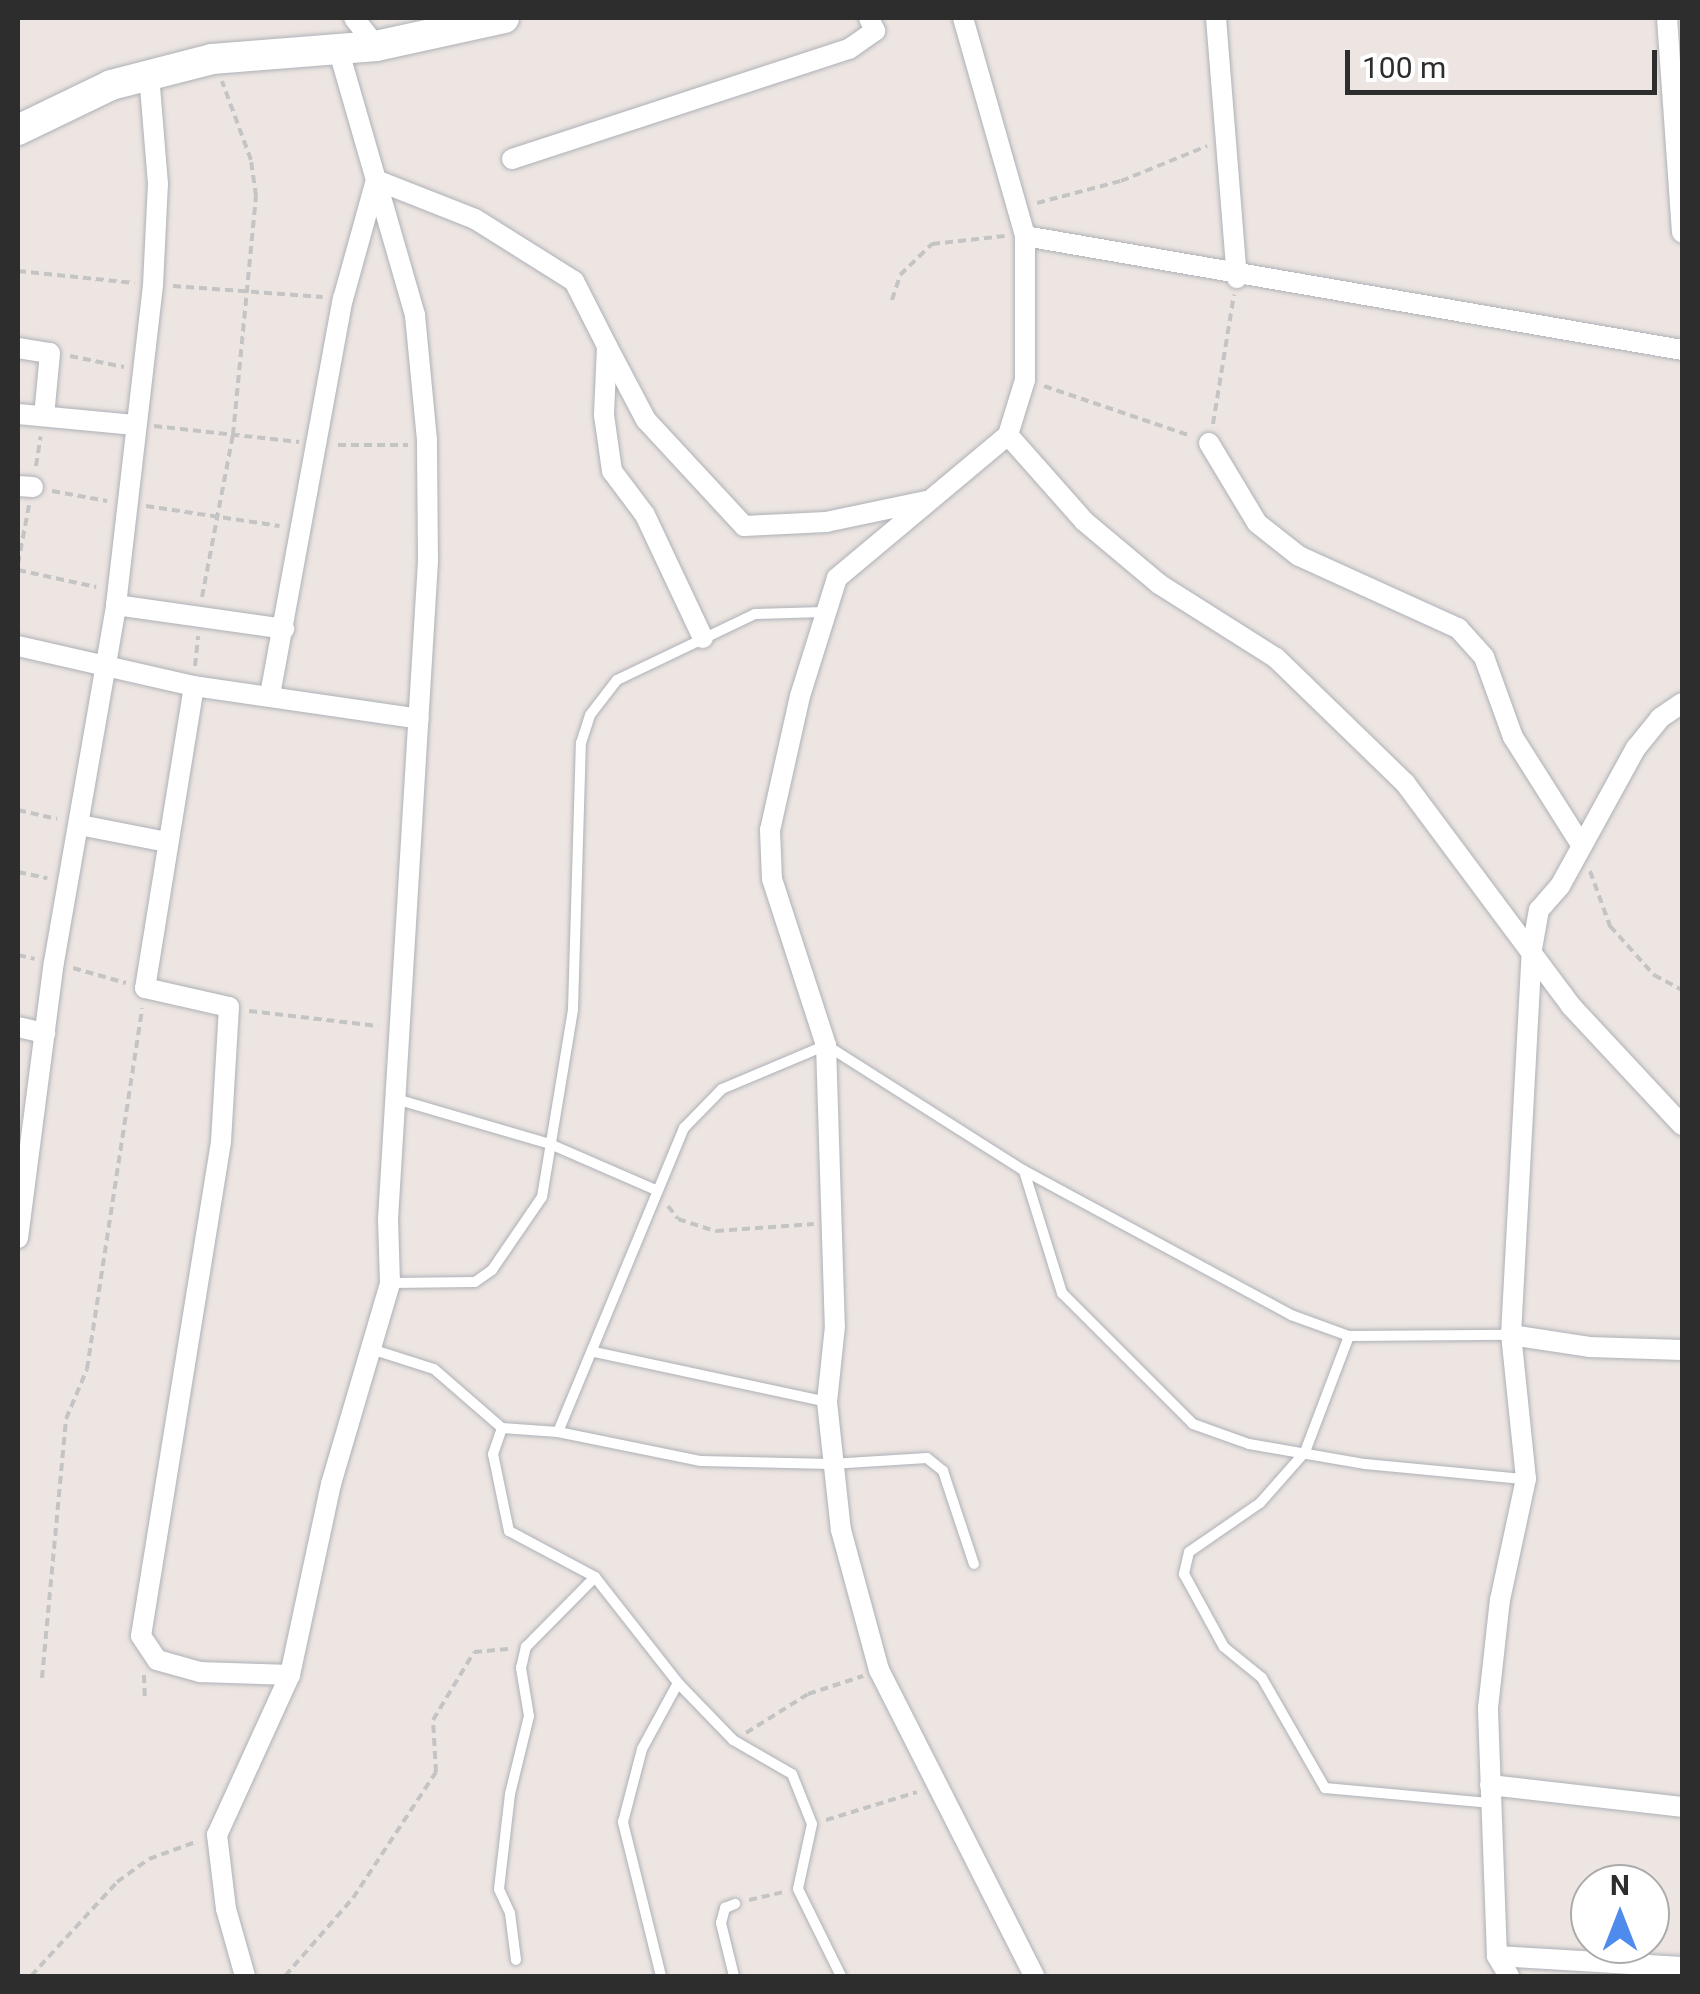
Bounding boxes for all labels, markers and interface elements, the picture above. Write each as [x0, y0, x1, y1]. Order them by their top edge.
scale bar [1350, 30, 1662, 92]
text: 100 m [1362, 50, 1446, 85]
north arrow [1570, 1864, 1670, 1964]
text: N [1610, 1869, 1630, 1902]

